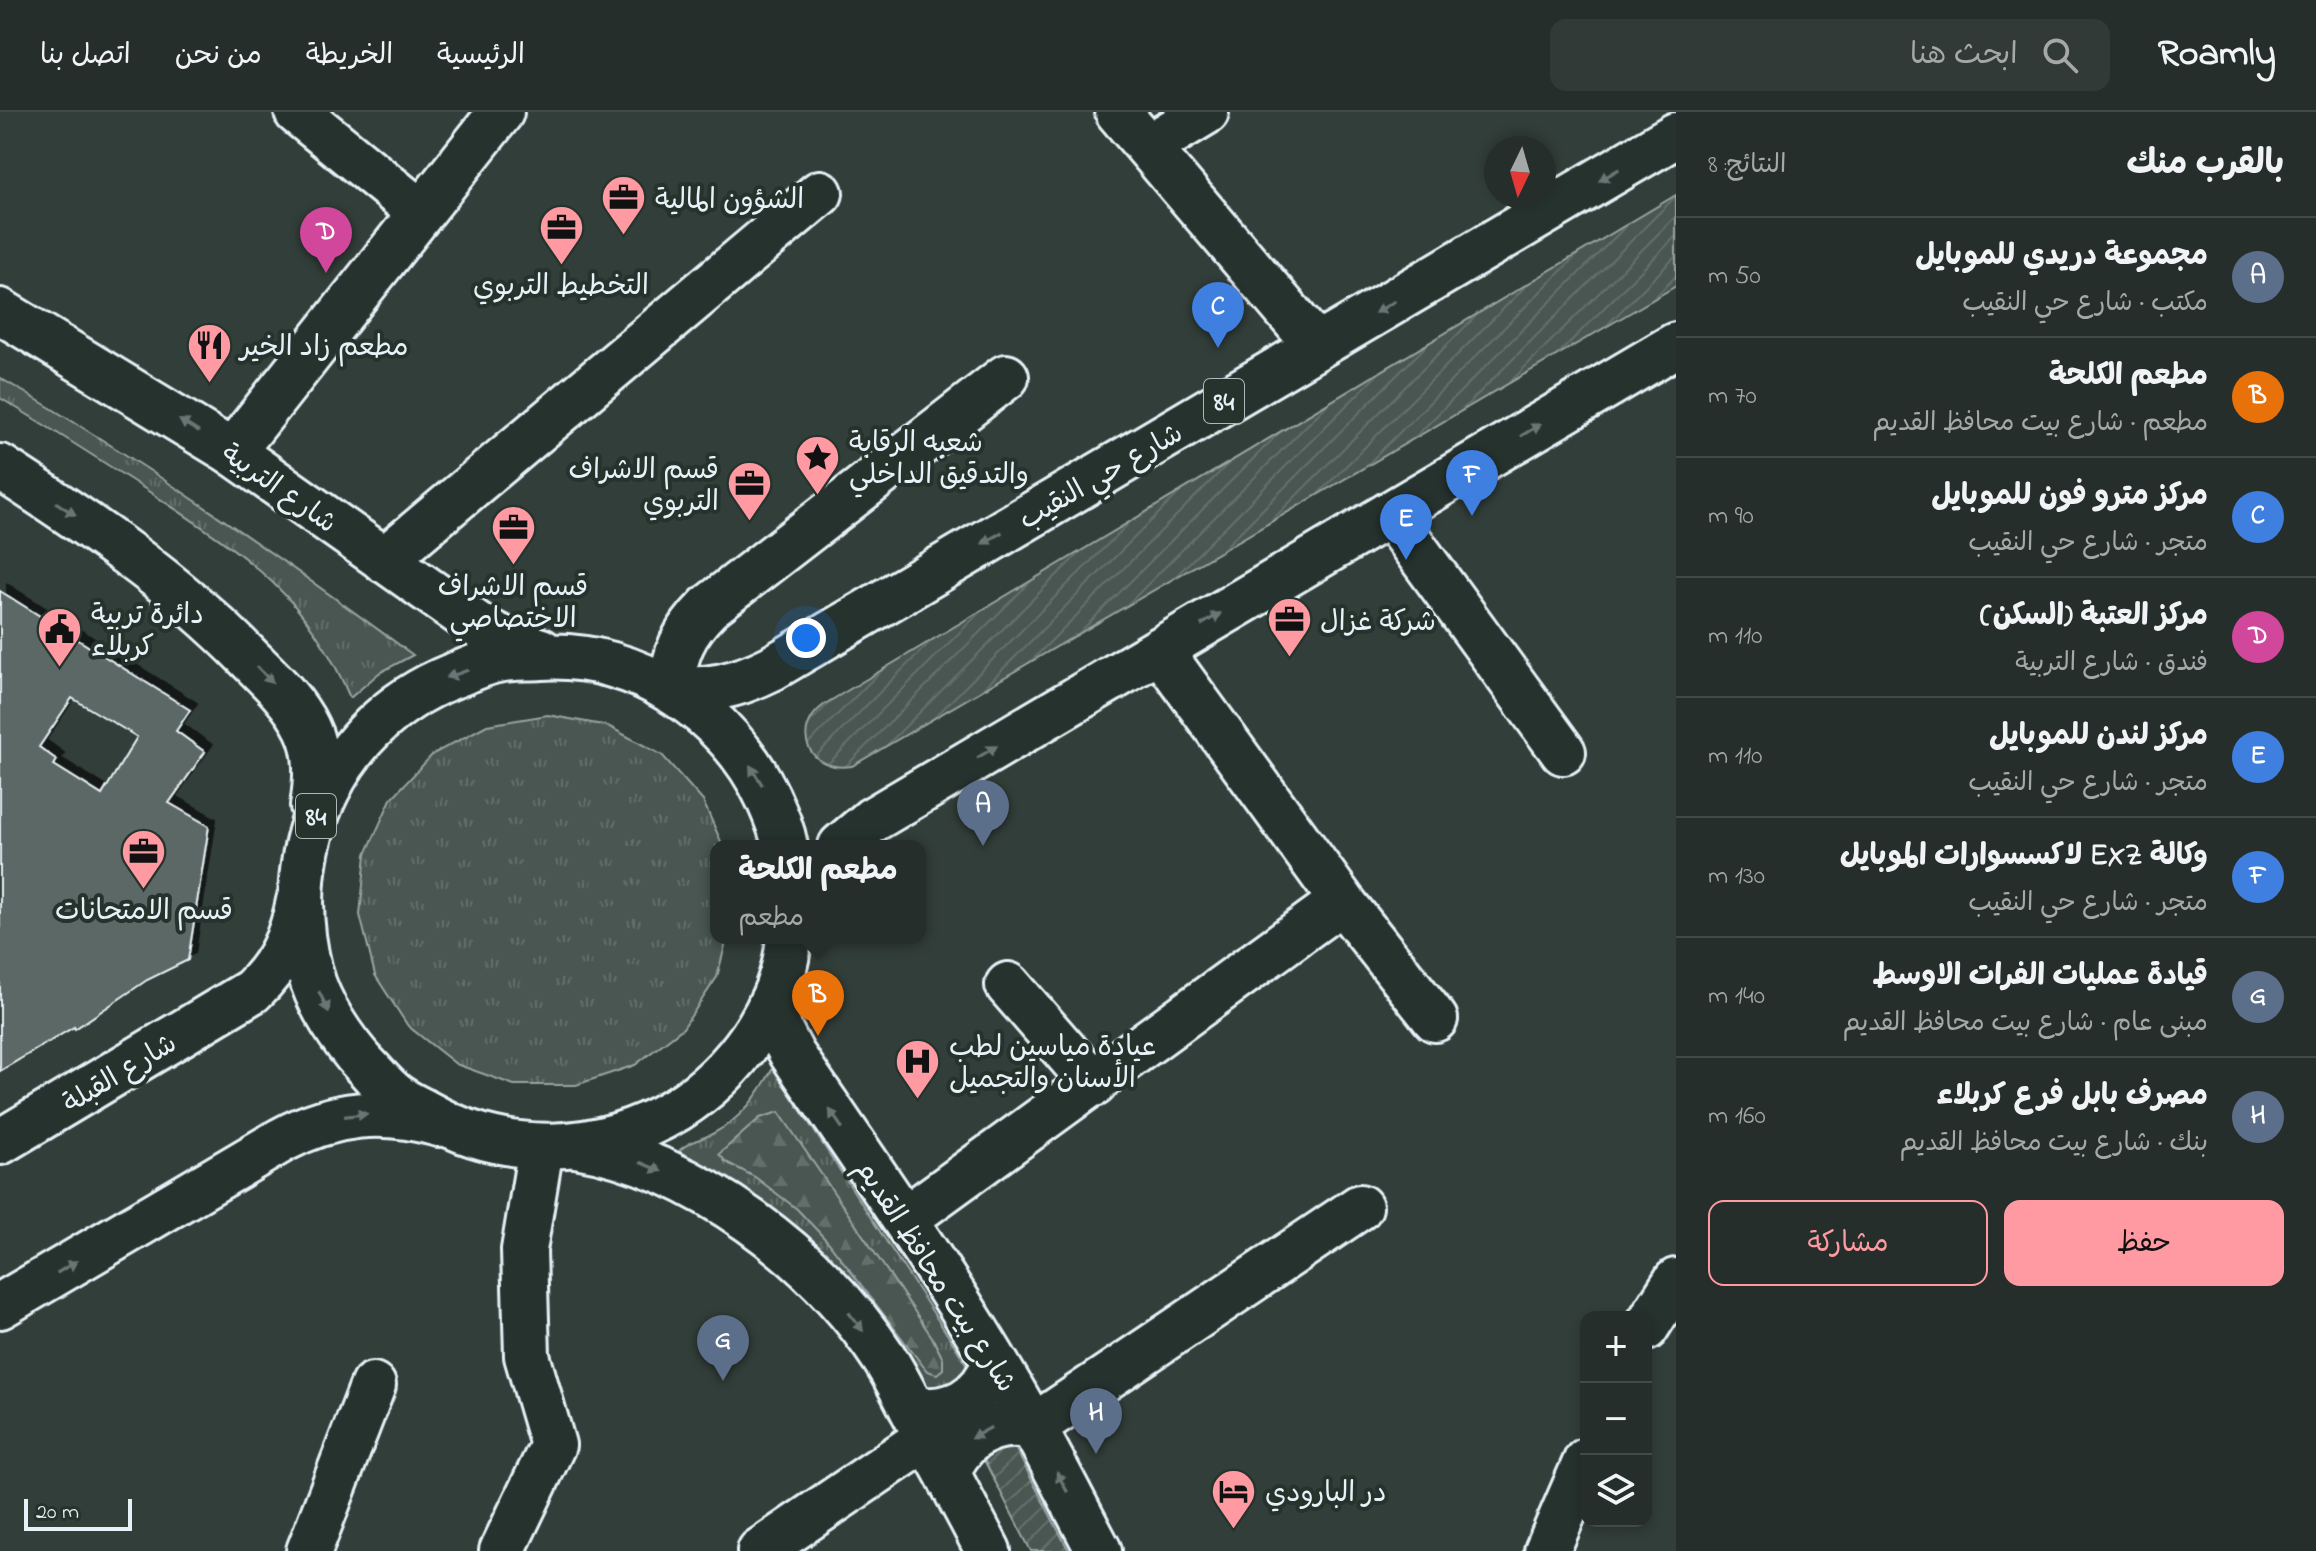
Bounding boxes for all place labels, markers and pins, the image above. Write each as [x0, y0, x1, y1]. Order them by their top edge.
office icon: الشؤون المالية [600, 174, 648, 237]
place label: الشؤون المالية [655, 181, 804, 222]
office icon: التخطيط التربوي [537, 203, 585, 266]
pin: D [300, 207, 352, 273]
place label: التخطيط التربوي [473, 267, 649, 308]
pin: C [1192, 282, 1244, 348]
restaurant icon: مطعم زاد الخير [185, 321, 233, 384]
place label: مطعم زاد الخير [238, 328, 409, 369]
place label: شعبه الرقابة والتدقيق الداخلي [849, 424, 1029, 498]
place icon: شعبه الرقابة والتدقيق الداخلي [794, 433, 842, 496]
pin: F [1446, 450, 1498, 516]
place label: قسم الاشراف التربوي [569, 451, 719, 524]
office icon: قسم الاشراف التربوي [726, 460, 774, 523]
pin: E [1380, 494, 1432, 560]
office icon: قسم الاشراف الاختصاصي [489, 504, 537, 567]
place label: قسم الاشراف الاختصاصي [438, 568, 588, 642]
place label: دائرة تربية كربلاء [91, 596, 204, 669]
office icon: شركة غزال [1265, 596, 1313, 659]
place label: شركة غزال [1320, 603, 1436, 644]
public building icon: دائرة تربية كربلاء [36, 605, 84, 668]
pin: A [957, 780, 1009, 846]
office icon: قسم الامتحانات [120, 828, 168, 891]
place label: قسم الامتحانات [55, 892, 233, 933]
pin: B [792, 970, 844, 1036]
place label: عيادة مياسين لطب الأسنان والتجميل [949, 1028, 1156, 1101]
hospital icon: عيادة مياسين لطب الأسنان والتجميل [894, 1037, 942, 1100]
pin: G [697, 1315, 749, 1381]
pin: H [1070, 1388, 1122, 1454]
hotel icon: در البارودي [1210, 1467, 1258, 1530]
place label: در البارودي [1265, 1474, 1386, 1515]

